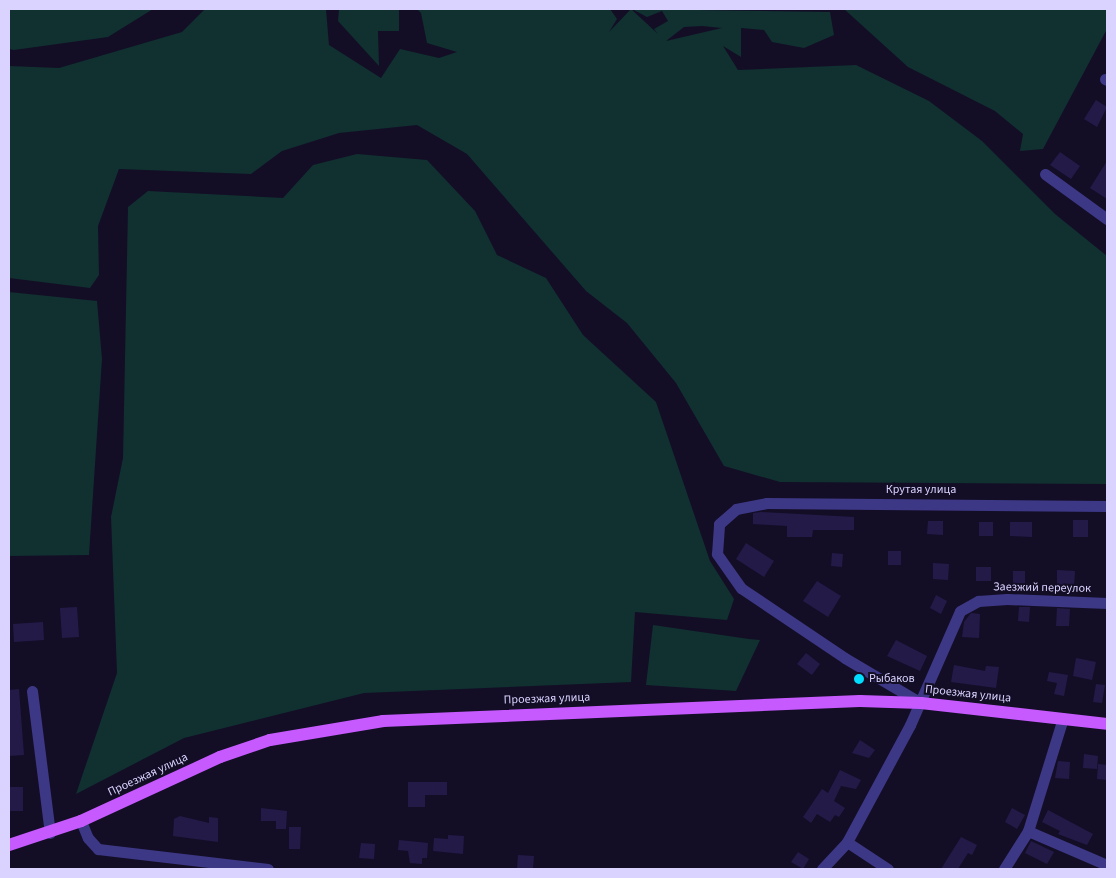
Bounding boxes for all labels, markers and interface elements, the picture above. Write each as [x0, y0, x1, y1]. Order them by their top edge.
street label: Крутая улица [886, 483, 956, 497]
street label: Заезжий переулок [993, 580, 1091, 596]
place label: Рыбаков [869, 672, 915, 686]
marker: Рыбаков [853, 673, 865, 685]
street label: Проезжая улица [924, 682, 1012, 706]
street label: Проезжая улица [504, 690, 590, 708]
street label: Проезжая улица [106, 750, 190, 800]

